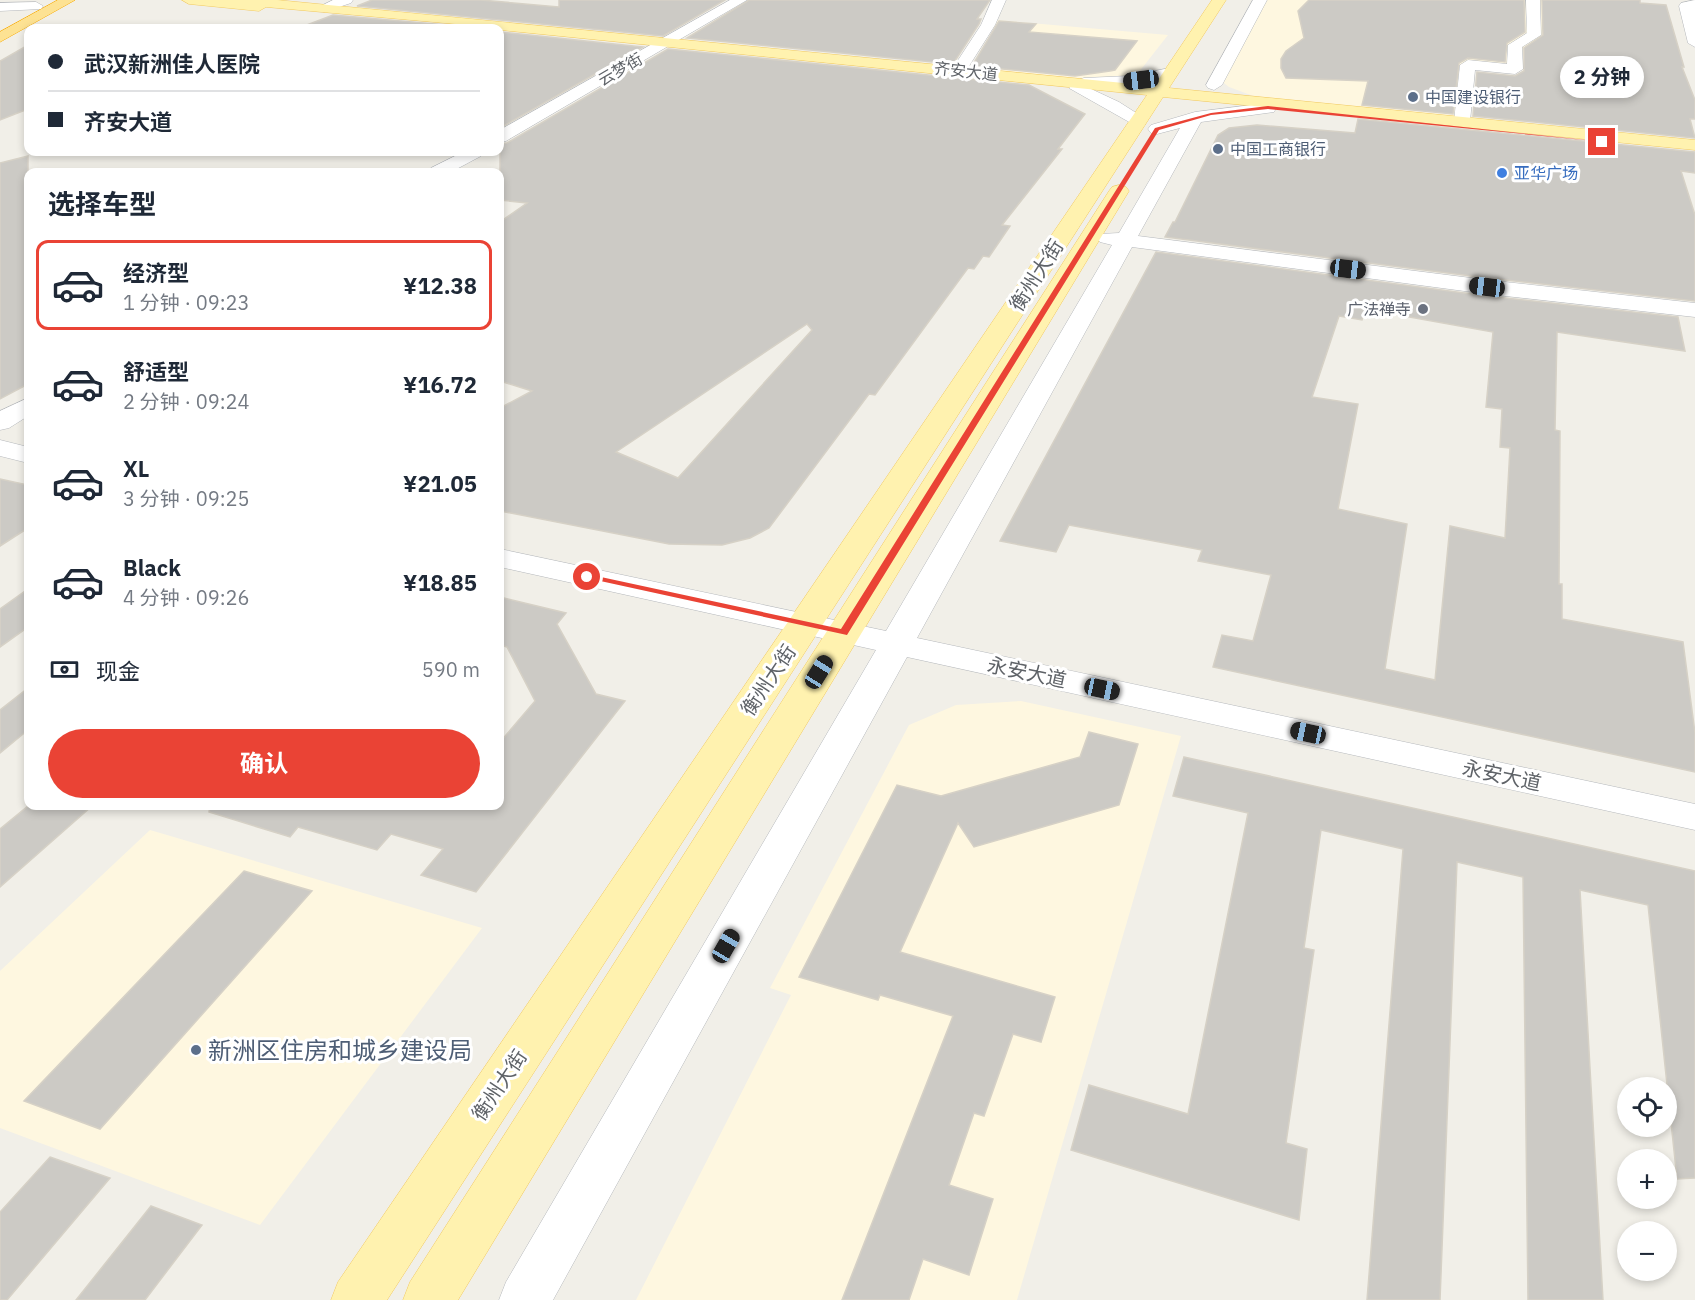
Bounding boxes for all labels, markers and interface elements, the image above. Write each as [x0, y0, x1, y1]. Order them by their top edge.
street label: 云梦街 [594, 48, 646, 90]
text: 武汉新洲佳人医院 [84, 49, 260, 78]
callout: 2 分钟 [1560, 55, 1644, 97]
street label: 齐安大道 [933, 58, 999, 84]
text: 2 分钟 [1574, 63, 1630, 90]
car [1122, 69, 1160, 91]
place label: 中国建设银行 [1425, 87, 1521, 107]
marker: 中国建设银行 [1406, 90, 1420, 104]
text: 齐安大道 [84, 107, 172, 136]
route end [1588, 128, 1615, 155]
place label: 中国工商银行 [1230, 139, 1326, 159]
marker: 中国工商银行 [1211, 142, 1225, 156]
place label: 亚华广场 [1514, 163, 1578, 183]
marker: 亚华广场 [1495, 166, 1509, 180]
text: 选择车型 [48, 186, 156, 221]
street label: 衡州大街 [1003, 234, 1069, 316]
icon: car [51, 258, 105, 312]
text: 经济型 [123, 258, 189, 287]
car [1329, 258, 1367, 280]
text: ¥12.38 [403, 271, 477, 300]
car [1468, 276, 1506, 298]
text: 1 分钟 · 09:23 [123, 289, 250, 316]
place label: 广法禅寺 [1347, 299, 1411, 319]
marker: 广法禅寺 [1416, 302, 1430, 316]
icon: car [51, 357, 105, 411]
text: 舒适型 [123, 357, 189, 386]
text: ¥16.72 [403, 370, 477, 399]
text: 2 分钟 · 09:24 [123, 388, 250, 415]
text: XL [123, 454, 149, 483]
icon: car [51, 456, 105, 510]
text: ¥21.05 [403, 469, 477, 498]
text: 3 分钟 · 09:25 [123, 485, 250, 512]
text: Black [123, 553, 181, 582]
icon: car [51, 555, 105, 609]
route start [573, 563, 600, 590]
text: ¥18.85 [403, 568, 477, 597]
text: 4 分钟 · 09:26 [123, 584, 250, 611]
street label: 衡州大街 [734, 639, 802, 721]
street label: 永安大道 [985, 650, 1069, 694]
car [802, 652, 836, 692]
icon: cash [48, 653, 81, 686]
text: 现金 [96, 656, 140, 685]
text: 590 m [422, 656, 480, 683]
car [1083, 676, 1121, 702]
car [1289, 720, 1327, 746]
button: 确认 [48, 729, 480, 798]
street label: 永安大道 [1460, 753, 1544, 797]
car [709, 926, 743, 966]
place label: 新洲区住房和城乡建设局 [208, 1034, 472, 1066]
marker: 新洲区住房和城乡建设局 [189, 1043, 203, 1057]
street label: 衡州大街 [465, 1044, 533, 1126]
map controls [1617, 1077, 1677, 1281]
button: locate [1617, 1077, 1677, 1137]
button: + [1617, 1149, 1677, 1209]
button: − [1617, 1221, 1677, 1281]

